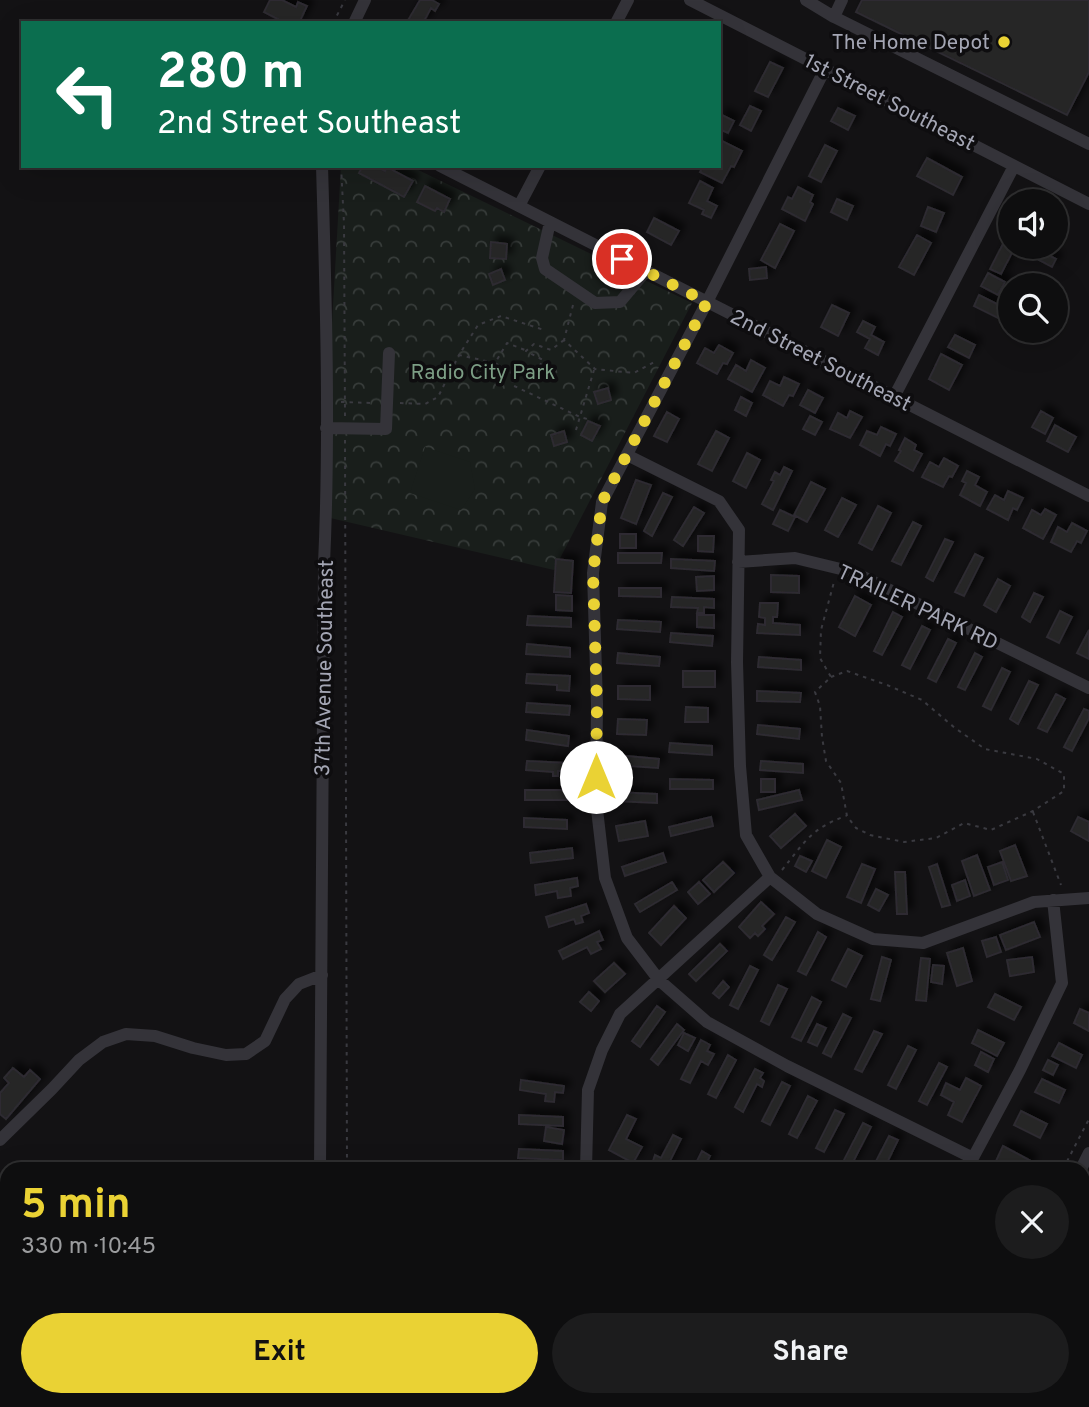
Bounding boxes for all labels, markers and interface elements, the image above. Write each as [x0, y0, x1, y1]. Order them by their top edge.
place label: The Home Depot [831, 30, 990, 57]
marker: The Home Depot [996, 34, 1012, 50]
text: 280 m [157, 44, 304, 106]
icon: left [42, 49, 133, 140]
street label: 1st Street Southeast [799, 49, 979, 158]
text: 2nd Street Southeast [157, 105, 461, 145]
map controls [998, 189, 1068, 343]
button: sound [998, 189, 1068, 259]
pin [592, 229, 652, 289]
icon: arrive [603, 240, 641, 278]
button: search [998, 273, 1068, 343]
street label: 2nd Street Southeast [725, 304, 915, 419]
park label: Radio City Park [411, 360, 555, 387]
street label: TRAILER PARK RD [833, 559, 1002, 657]
street label: 37th Avenue Southeast [310, 560, 341, 777]
position arrow [559, 740, 633, 814]
text: 5 min [21, 1180, 131, 1233]
button: close [995, 1185, 1069, 1259]
text: 330 m · 10:45 [21, 1233, 156, 1262]
button: Exit [21, 1313, 538, 1393]
button: Share [552, 1313, 1069, 1393]

